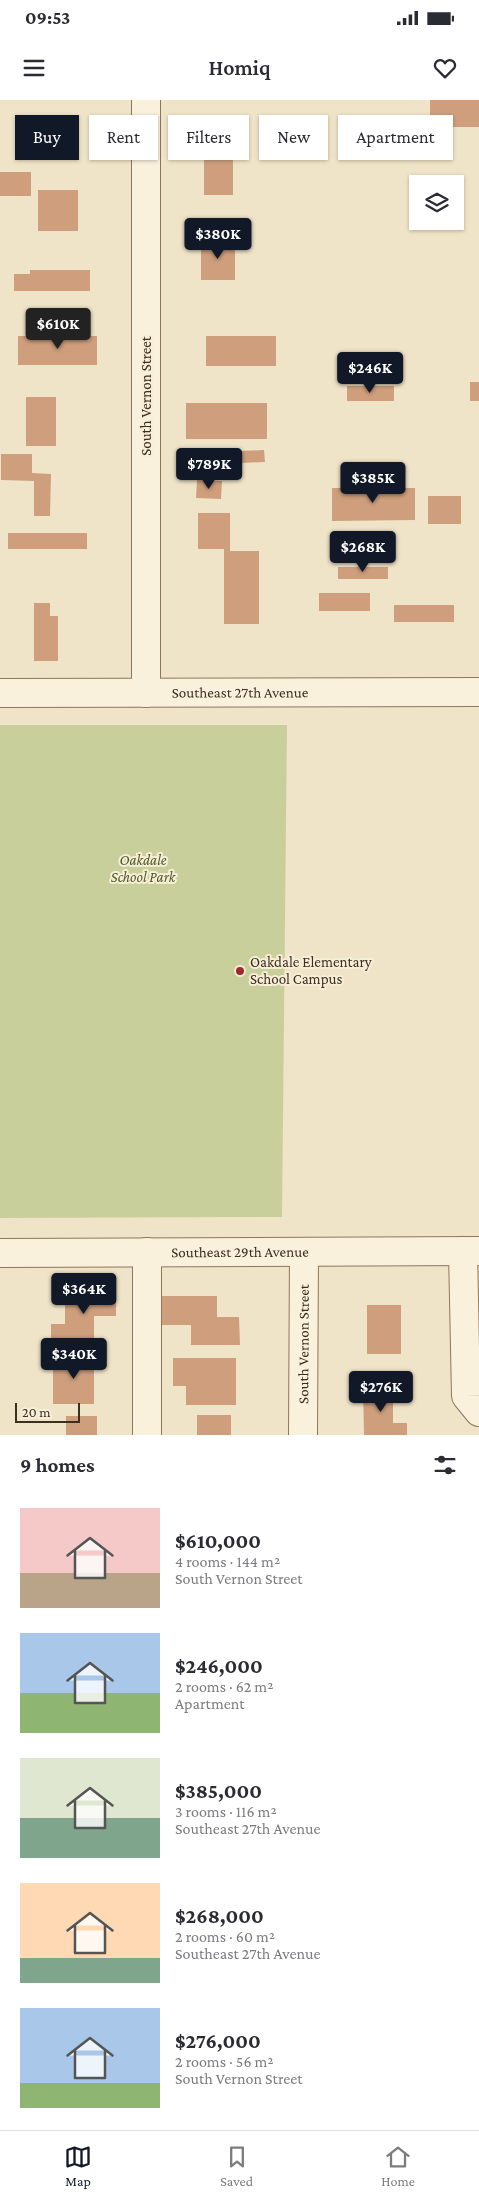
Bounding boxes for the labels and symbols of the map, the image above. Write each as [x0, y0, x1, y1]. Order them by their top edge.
pin: $380K [183, 218, 253, 260]
pin: $610K [23, 308, 93, 350]
street label: South Vernon Street [138, 335, 154, 456]
pin: $246K [335, 352, 405, 394]
pin: $789K [174, 448, 244, 490]
pin: $385K [338, 462, 408, 504]
pin: $268K [328, 530, 398, 573]
street label: Southeast 27th Avenue [172, 684, 309, 701]
park label: Oakdale School Park [111, 852, 177, 885]
place label: Oakdale Elementary School Campus [250, 954, 372, 988]
marker: Oakdale Elementary School Campus [234, 965, 246, 977]
street label: Southeast 29th Avenue [171, 1244, 309, 1260]
pin: $364K [49, 1272, 119, 1315]
street label: South Vernon Street [295, 1283, 312, 1404]
pin: $340K [39, 1338, 109, 1380]
pin: $276K [346, 1370, 416, 1413]
scale bar [15, 1400, 80, 1423]

